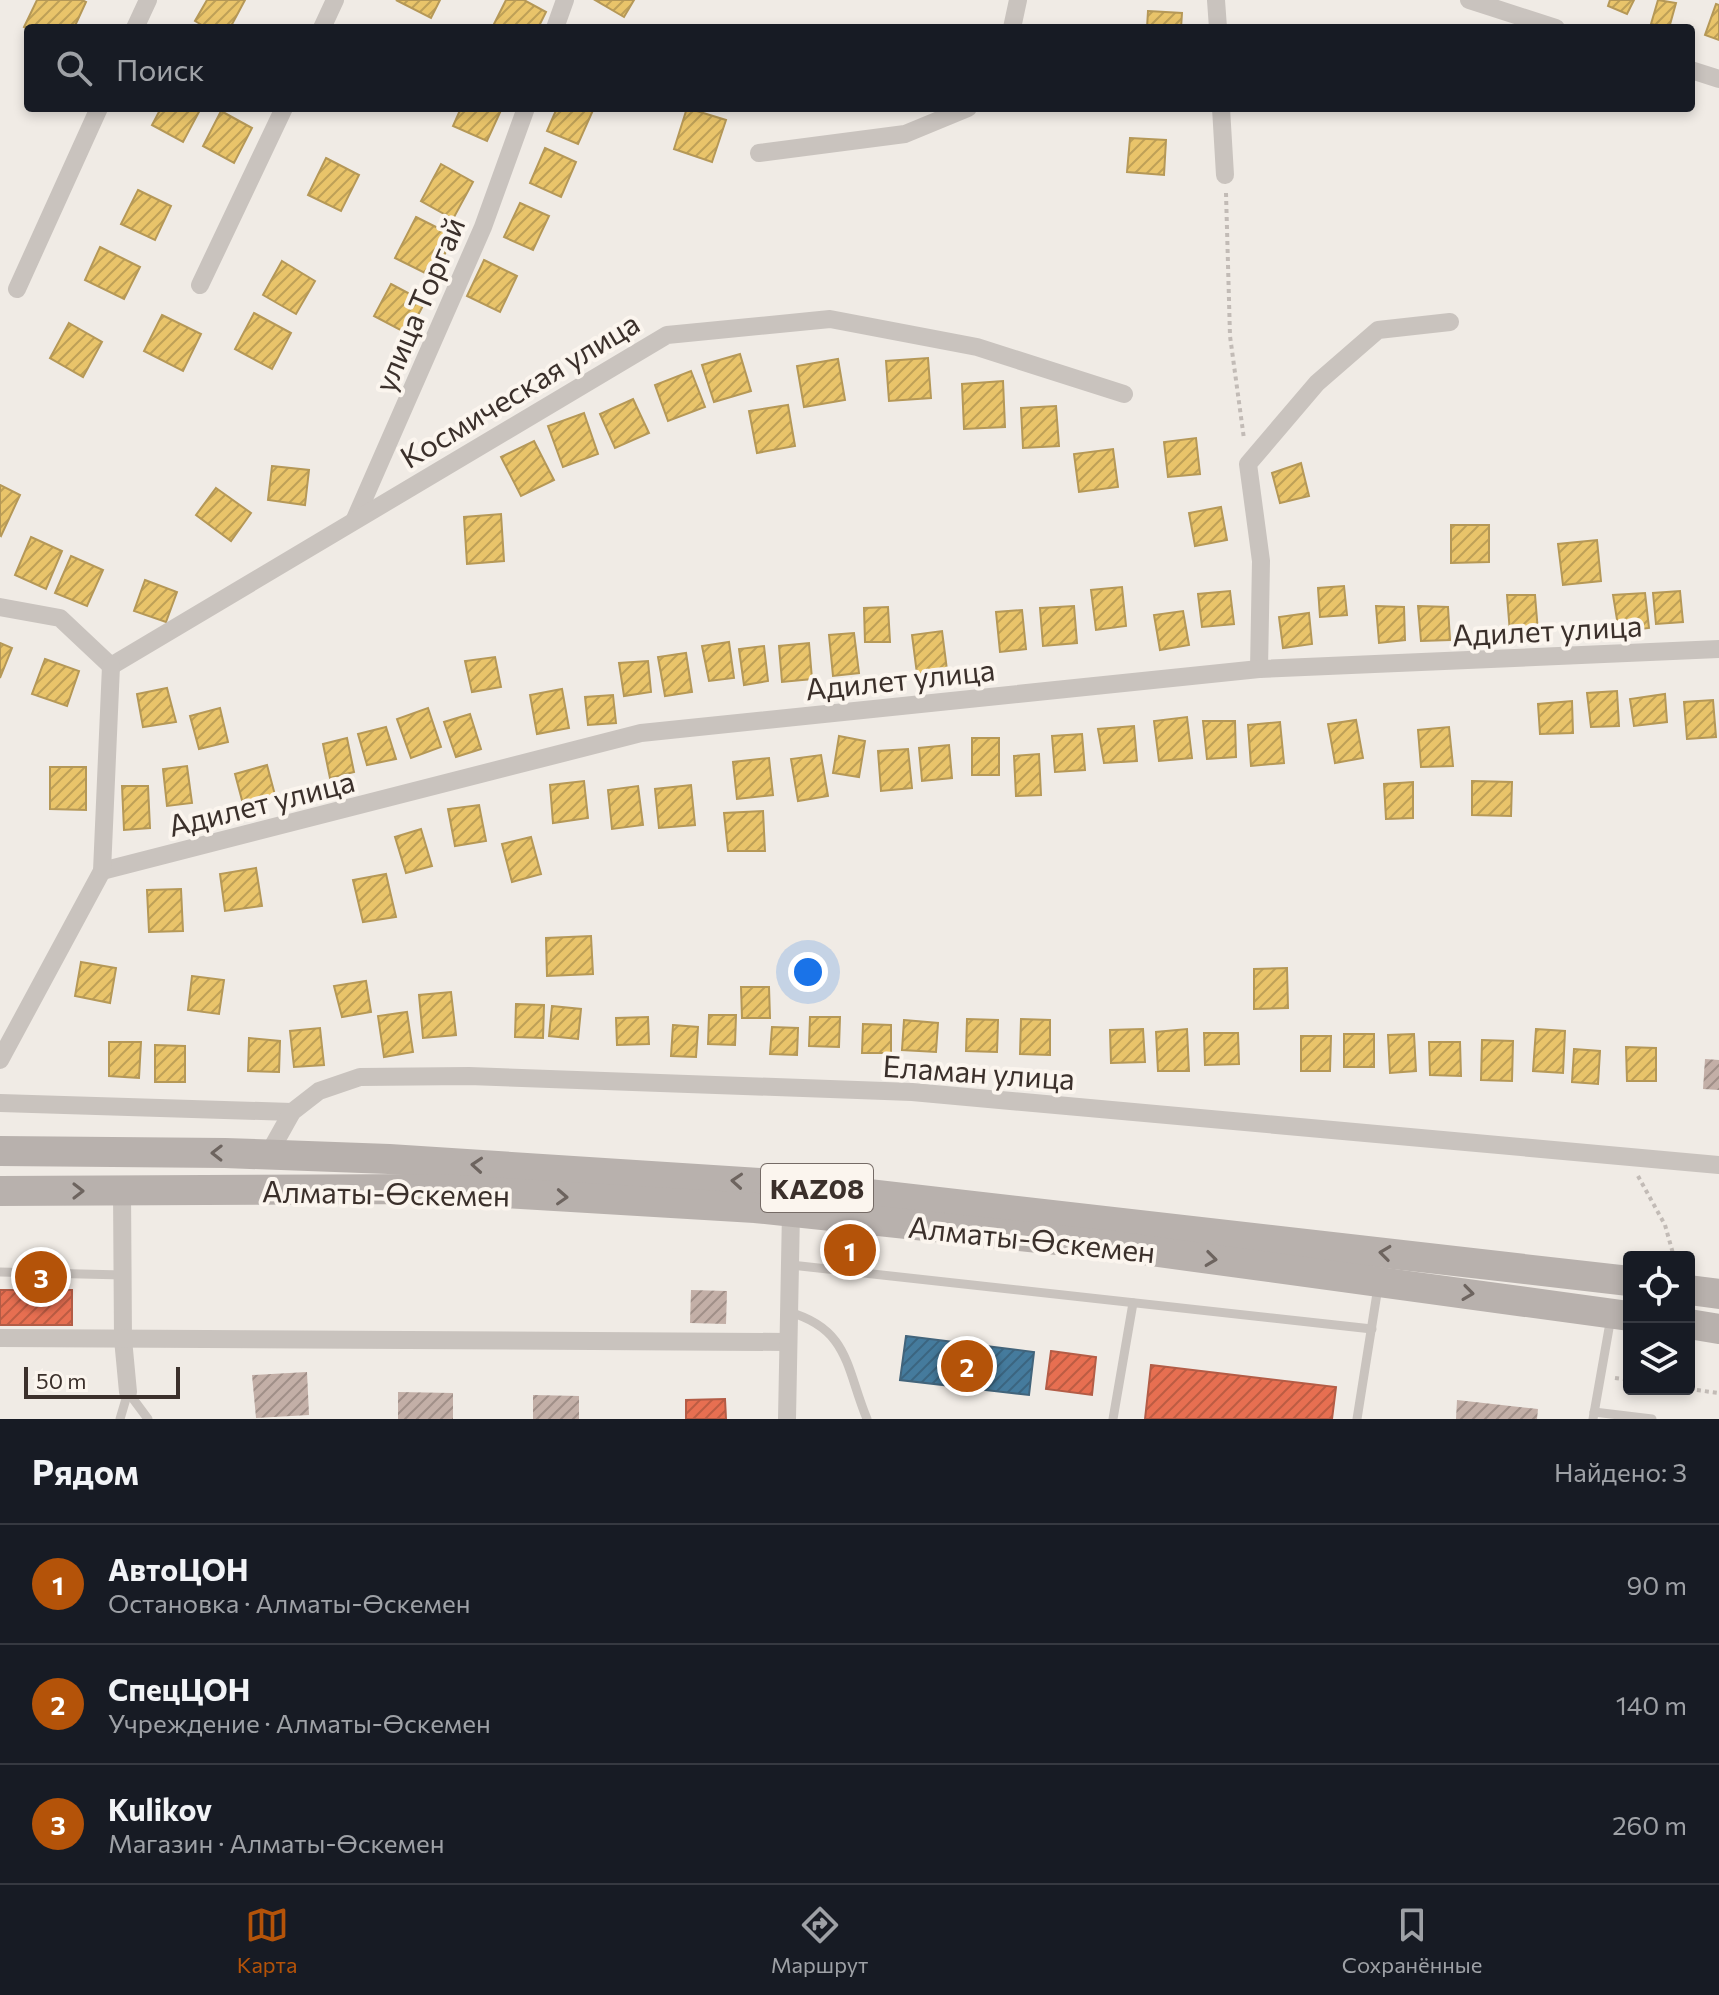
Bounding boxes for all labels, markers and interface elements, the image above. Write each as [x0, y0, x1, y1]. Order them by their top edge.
search box [24, 24, 1695, 112]
icon: search [52, 46, 96, 90]
text: Поиск [116, 50, 204, 87]
street label: улица Торгай [365, 211, 471, 397]
street label: Космическая улица [393, 303, 645, 475]
street label: Адилет улица [1451, 606, 1643, 652]
street label: Адилет улица [803, 650, 997, 706]
street label: Адилет улица [164, 761, 358, 843]
your location [788, 952, 828, 992]
street label: Еламан улица [882, 1046, 1076, 1096]
one-way arrow [210, 1144, 223, 1161]
one-way arrow [470, 1156, 483, 1173]
road number: KAZ08 [761, 1164, 873, 1212]
street label: Алматы-Өскемен [262, 1171, 510, 1213]
one-way arrow [730, 1173, 743, 1190]
one-way arrow [72, 1182, 85, 1200]
one-way arrow [556, 1188, 569, 1205]
street label: Алматы-Өскемен [907, 1207, 1157, 1269]
pin: 1 [824, 1220, 876, 1280]
one-way arrow [1378, 1244, 1391, 1261]
pin: 3 [15, 1247, 67, 1307]
one-way arrow [1205, 1250, 1218, 1267]
map controls [1623, 1251, 1695, 1395]
button: locate [1623, 1251, 1695, 1323]
one-way arrow [1462, 1284, 1475, 1301]
button: layers [1623, 1323, 1695, 1395]
pin: 2 [941, 1336, 993, 1396]
scale bar [24, 1363, 180, 1399]
text: 50 m [36, 1367, 86, 1394]
text: Рядом [32, 1450, 139, 1492]
text: Найдено: 3 [1554, 1456, 1687, 1487]
text: АвтоЦОН [108, 1550, 249, 1587]
text: 1 [52, 1569, 64, 1600]
text: 90 m [1627, 1569, 1687, 1600]
text: Остановка · Алматы-Өскемен [108, 1587, 471, 1618]
text: СпецЦОН [108, 1670, 250, 1707]
text: 2 [51, 1689, 65, 1720]
text: 140 m [1616, 1689, 1687, 1720]
text: Учреждение · Алматы-Өскемен [108, 1707, 491, 1738]
text: Kulikov [108, 1790, 212, 1827]
text: 3 [50, 1809, 66, 1840]
text: 260 m [1612, 1809, 1687, 1840]
text: Магазин · Алматы-Өскемен [108, 1827, 444, 1858]
tab: Карта [237, 1903, 297, 1978]
tab: Маршрут [771, 1903, 868, 1978]
tab: Сохранённые [1342, 1903, 1482, 1978]

